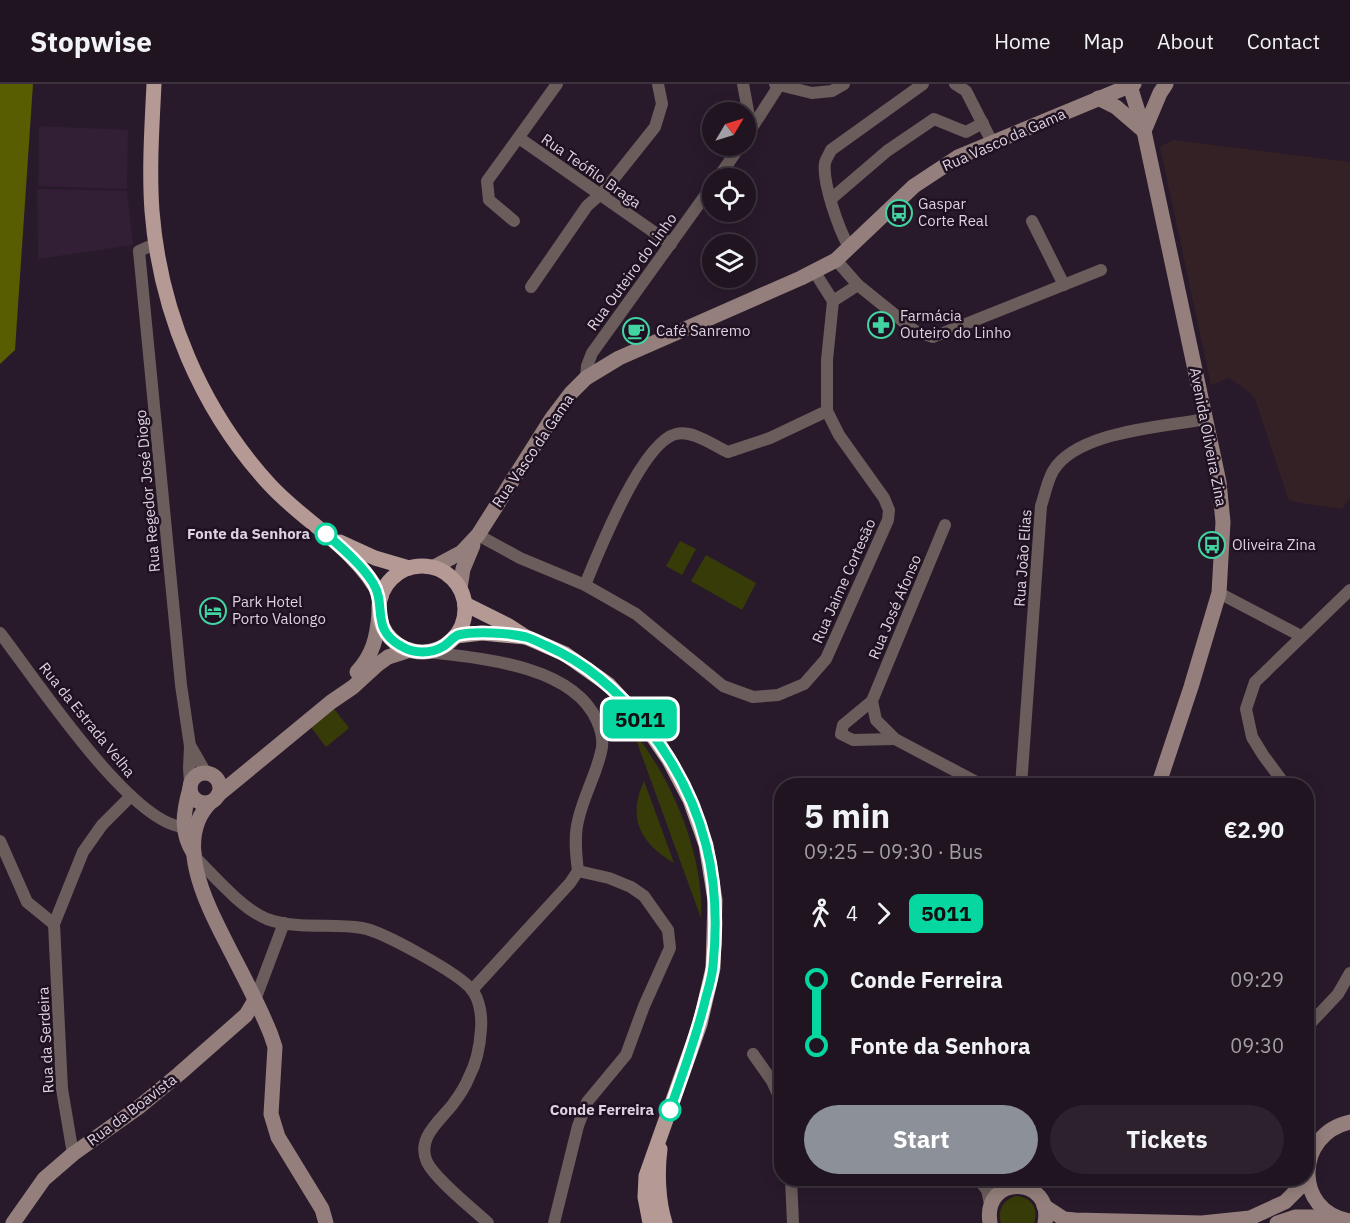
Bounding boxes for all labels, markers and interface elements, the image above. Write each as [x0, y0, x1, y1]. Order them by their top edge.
text: Stopwise [30, 23, 152, 60]
text: Home [994, 27, 1051, 55]
text: Map [1084, 27, 1124, 55]
text: About [1157, 27, 1214, 55]
text: Contact [1247, 27, 1320, 55]
north arrow [702, 102, 756, 156]
map controls [702, 102, 756, 288]
street label: Rua Vasco da Gama [939, 104, 1068, 175]
street label: Rua Teófilo Braga [538, 129, 645, 212]
button: locate [702, 168, 756, 222]
place label: Gaspar Corte Real [918, 194, 988, 230]
bus stop icon: Gaspar Corte Real [884, 198, 914, 228]
street label: Rua Outeiro do Linho [583, 209, 681, 334]
button: layers [702, 234, 756, 288]
place label: Farmácia Outeiro do Linho [900, 306, 1011, 342]
pharmacy icon: Farmácia Outeiro do Linho [866, 310, 896, 340]
cafe icon: Café Sanremo [621, 316, 651, 346]
place label: Café Sanremo [656, 321, 750, 340]
street label: Avenida Oliveira Zina [1186, 366, 1231, 508]
street label: Rua Vasco da Gama [488, 390, 578, 511]
street label: Rua Regedor José Diogo [131, 409, 164, 573]
street label: Rua João Elias [1010, 509, 1035, 607]
street label: Rua Jaime Cortesão [808, 516, 880, 646]
marker: Fonte da Senhora [315, 523, 337, 545]
place label: Fonte da Senhora [187, 524, 310, 543]
bus stop icon: Oliveira Zina [1197, 530, 1227, 560]
place label: Oliveira Zina [1232, 535, 1316, 554]
street label: Rua José Afonso [864, 552, 925, 662]
place label: Park Hotel Porto Valongo [232, 592, 326, 628]
hotel icon: Park Hotel Porto Valongo [198, 596, 228, 626]
street label: Rua da Estrada Velha [35, 658, 140, 781]
line badge: 5011 [598, 700, 682, 738]
text: 5011 [615, 705, 665, 733]
text: 5 min [804, 794, 890, 837]
text: €2.90 [1224, 815, 1284, 844]
text: 09:25 – 09:30 · Bus [804, 838, 983, 865]
icon: walk [804, 897, 837, 930]
icon: forward [867, 897, 900, 930]
text: 5011 [921, 899, 971, 927]
text: 4 [846, 900, 858, 927]
text: Conde Ferreira [850, 965, 1003, 994]
text: 09:29 [1230, 966, 1284, 993]
street label: Rua da Serdeira [33, 986, 58, 1094]
text: Fonte da Senhora [850, 1031, 1031, 1060]
text: 09:30 [1230, 1032, 1284, 1059]
street label: Rua da Boavista [83, 1070, 180, 1150]
marker: Conde Ferreira [659, 1099, 681, 1121]
place label: Conde Ferreira [550, 1100, 654, 1119]
button: Start [804, 1105, 1038, 1174]
button: Tickets [1050, 1105, 1284, 1174]

